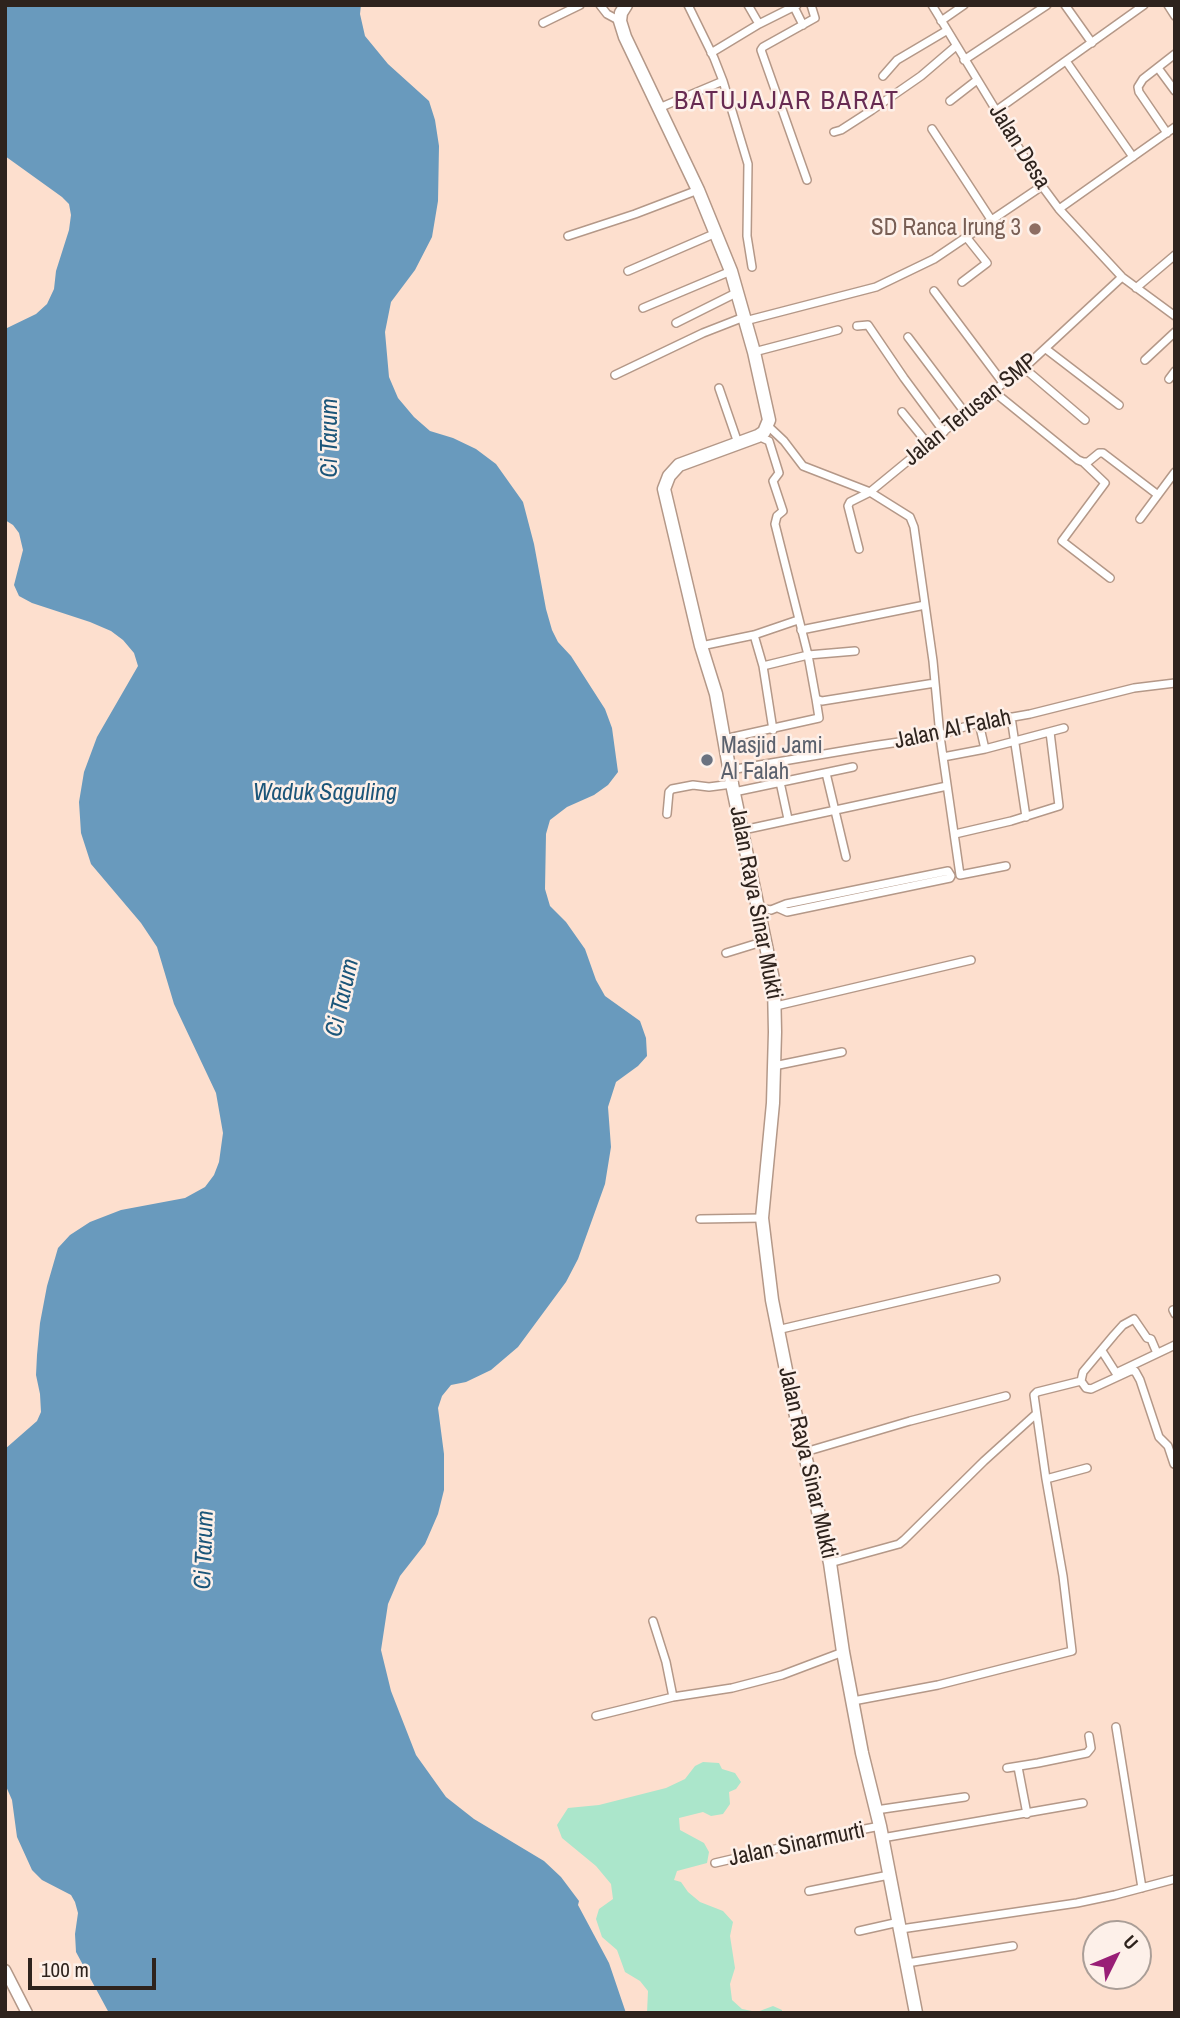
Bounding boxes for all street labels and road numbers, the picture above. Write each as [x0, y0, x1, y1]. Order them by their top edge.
street label: Jalan Desa [982, 100, 1056, 194]
street label: Jalan Terusan SMP [899, 348, 1043, 472]
street label: Jalan Al Falah [892, 704, 1014, 756]
street label: Jalan Raya Sinar Mukti [723, 804, 787, 1002]
street label: Jalan Raya Sinar Mukti [772, 1364, 842, 1562]
street label: Jalan Sinarmurti [726, 1817, 868, 1873]

